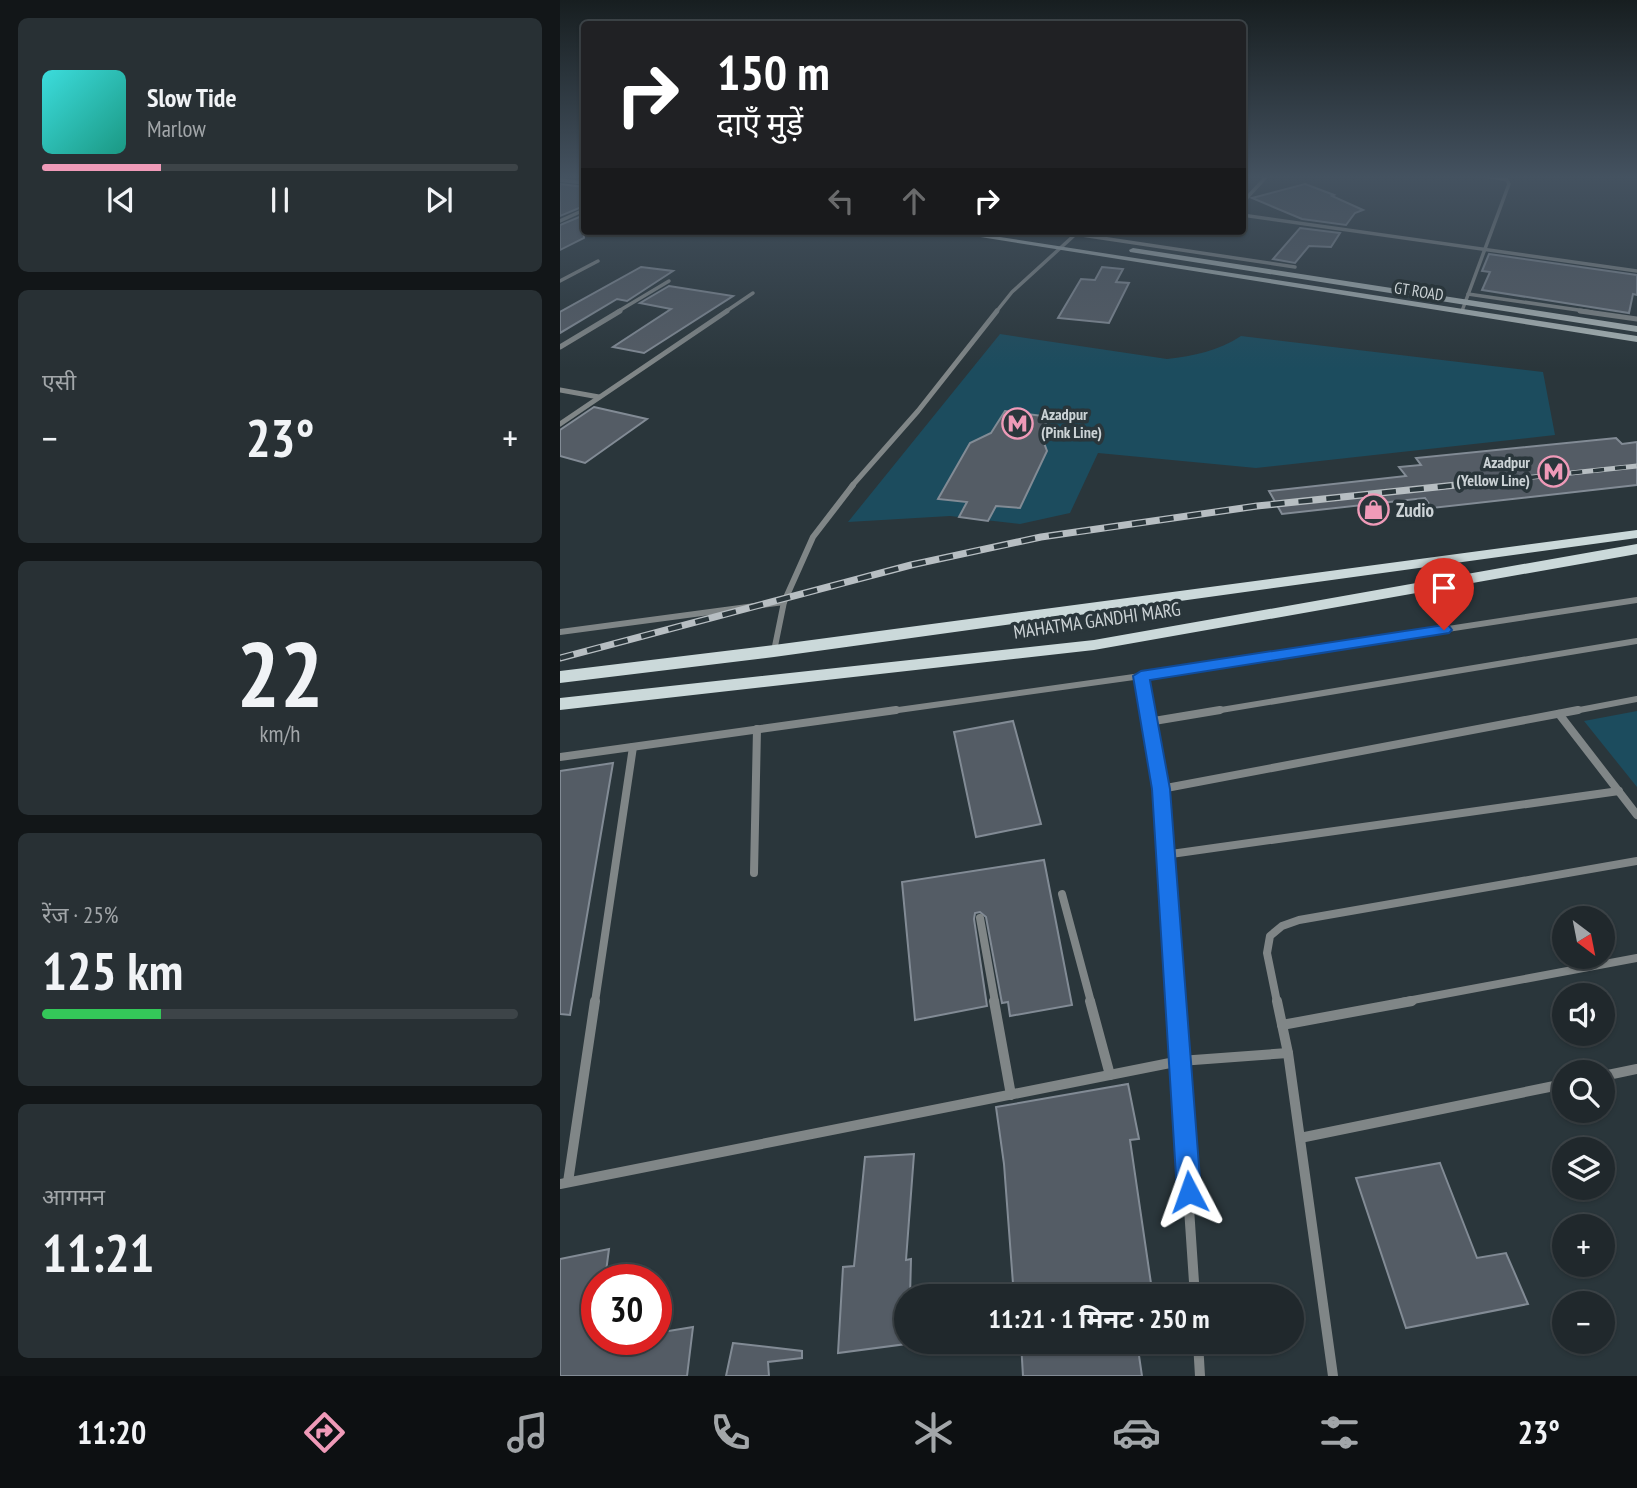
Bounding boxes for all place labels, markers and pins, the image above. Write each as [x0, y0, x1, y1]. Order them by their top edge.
place label: Azadpur (Pink Line) [1040, 404, 1102, 442]
metro station icon: Azadpur (Pink Line) [1001, 406, 1035, 440]
place label: Azadpur (Yellow Line) [1456, 452, 1530, 490]
metro station icon: Azadpur (Yellow Line) [1536, 454, 1570, 488]
shop icon: Zudio [1356, 493, 1390, 527]
place label: Zudio [1396, 498, 1434, 522]
pin [1414, 558, 1474, 630]

